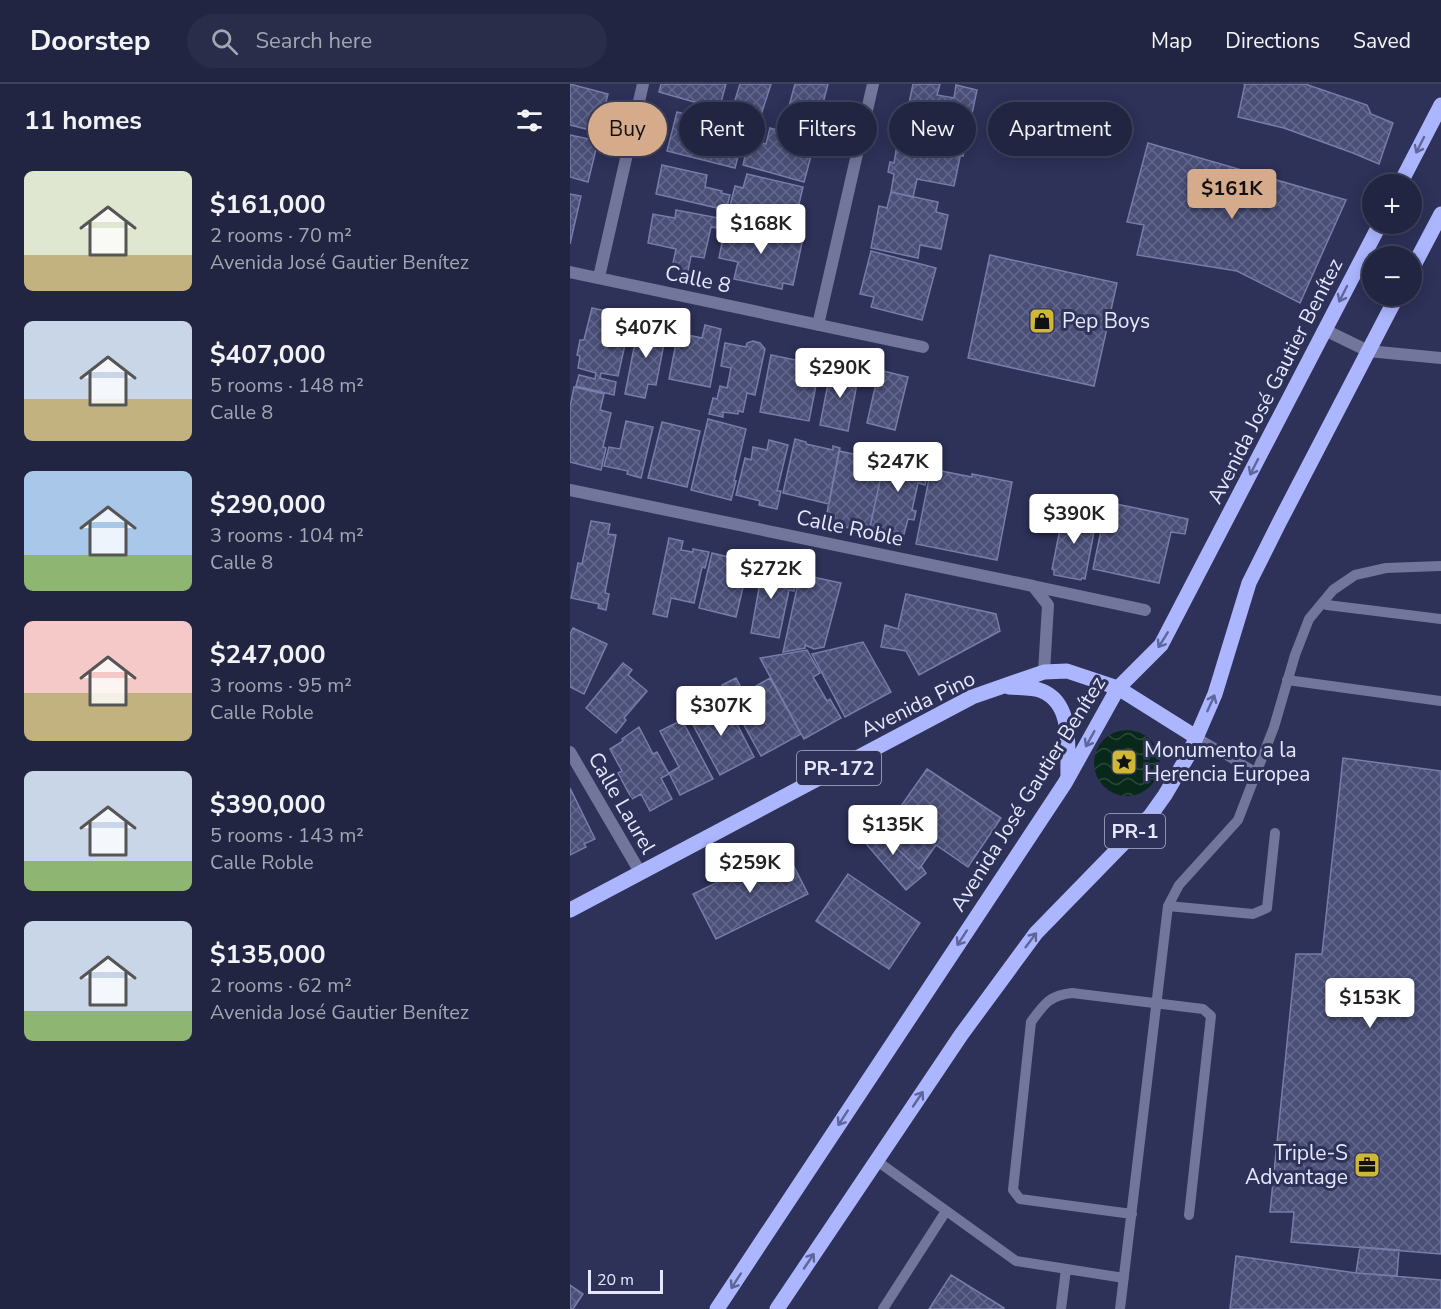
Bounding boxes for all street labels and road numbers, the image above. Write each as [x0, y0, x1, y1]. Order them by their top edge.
street label: Avenida José Gautier Benítez [1201, 253, 1349, 509]
street label: Calle 8 [663, 258, 733, 300]
street label: Calle Roble [794, 503, 906, 553]
street label: Avenida Pino [856, 664, 980, 744]
street label: Avenida José Gautier Benítez [944, 671, 1112, 917]
street label: Calle Laurel [582, 747, 663, 860]
road number: PR-172 [797, 751, 881, 785]
road number: PR-1 [1105, 814, 1165, 848]

